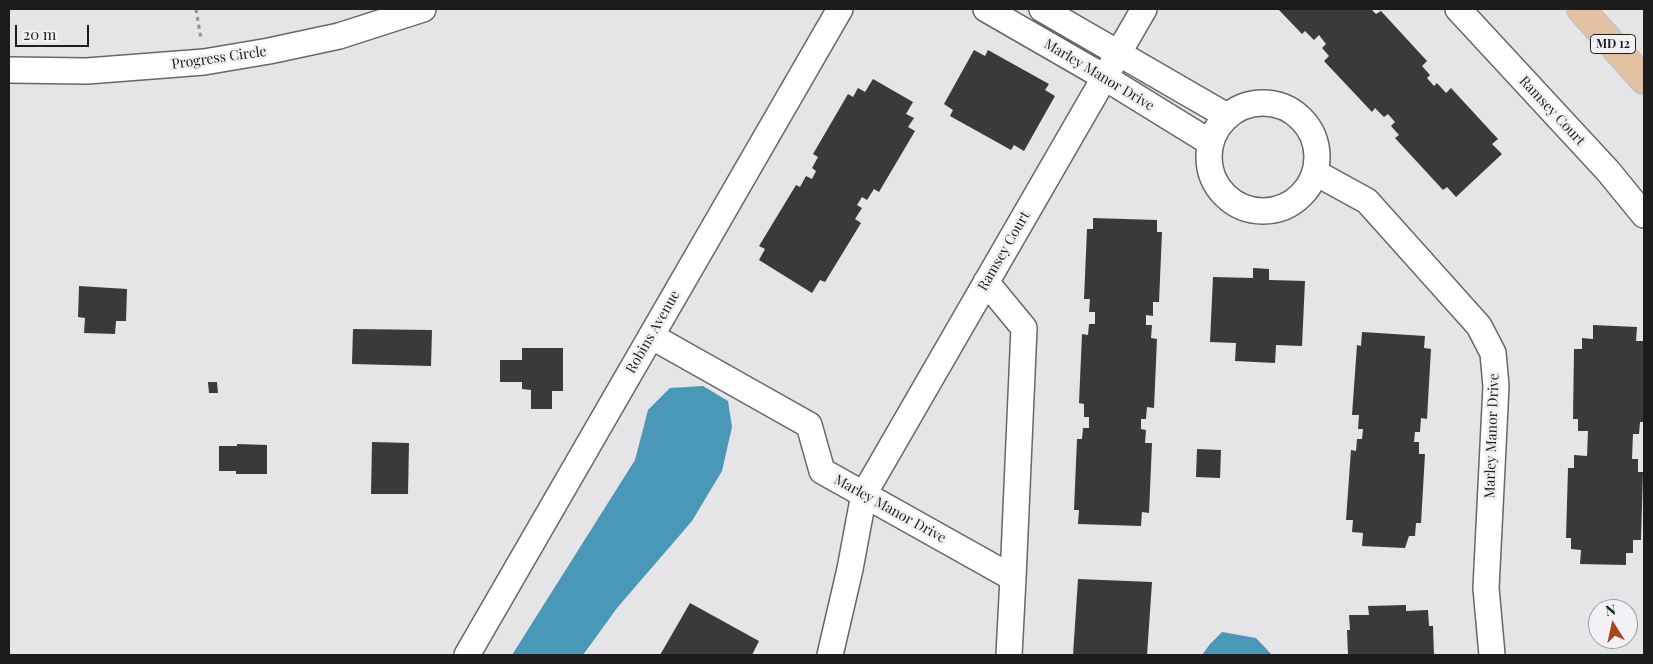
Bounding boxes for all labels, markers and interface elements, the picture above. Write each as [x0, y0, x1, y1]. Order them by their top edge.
scale bar [18, 15, 91, 47]
text: 20 m [23, 24, 56, 44]
road number: MD 12 [1590, 34, 1636, 54]
street label: Marley Manor Drive [1041, 35, 1157, 115]
street label: Progress Circle [170, 43, 268, 73]
street label: Ramsey Court [1516, 73, 1588, 149]
street label: Ramsey Court [975, 208, 1033, 294]
street label: Robins Avenue [622, 288, 684, 376]
street label: Marley Manor Drive [1481, 373, 1503, 499]
street label: Marley Manor Drive [831, 471, 949, 547]
north arrow [1588, 599, 1638, 649]
text: N [1604, 599, 1617, 620]

